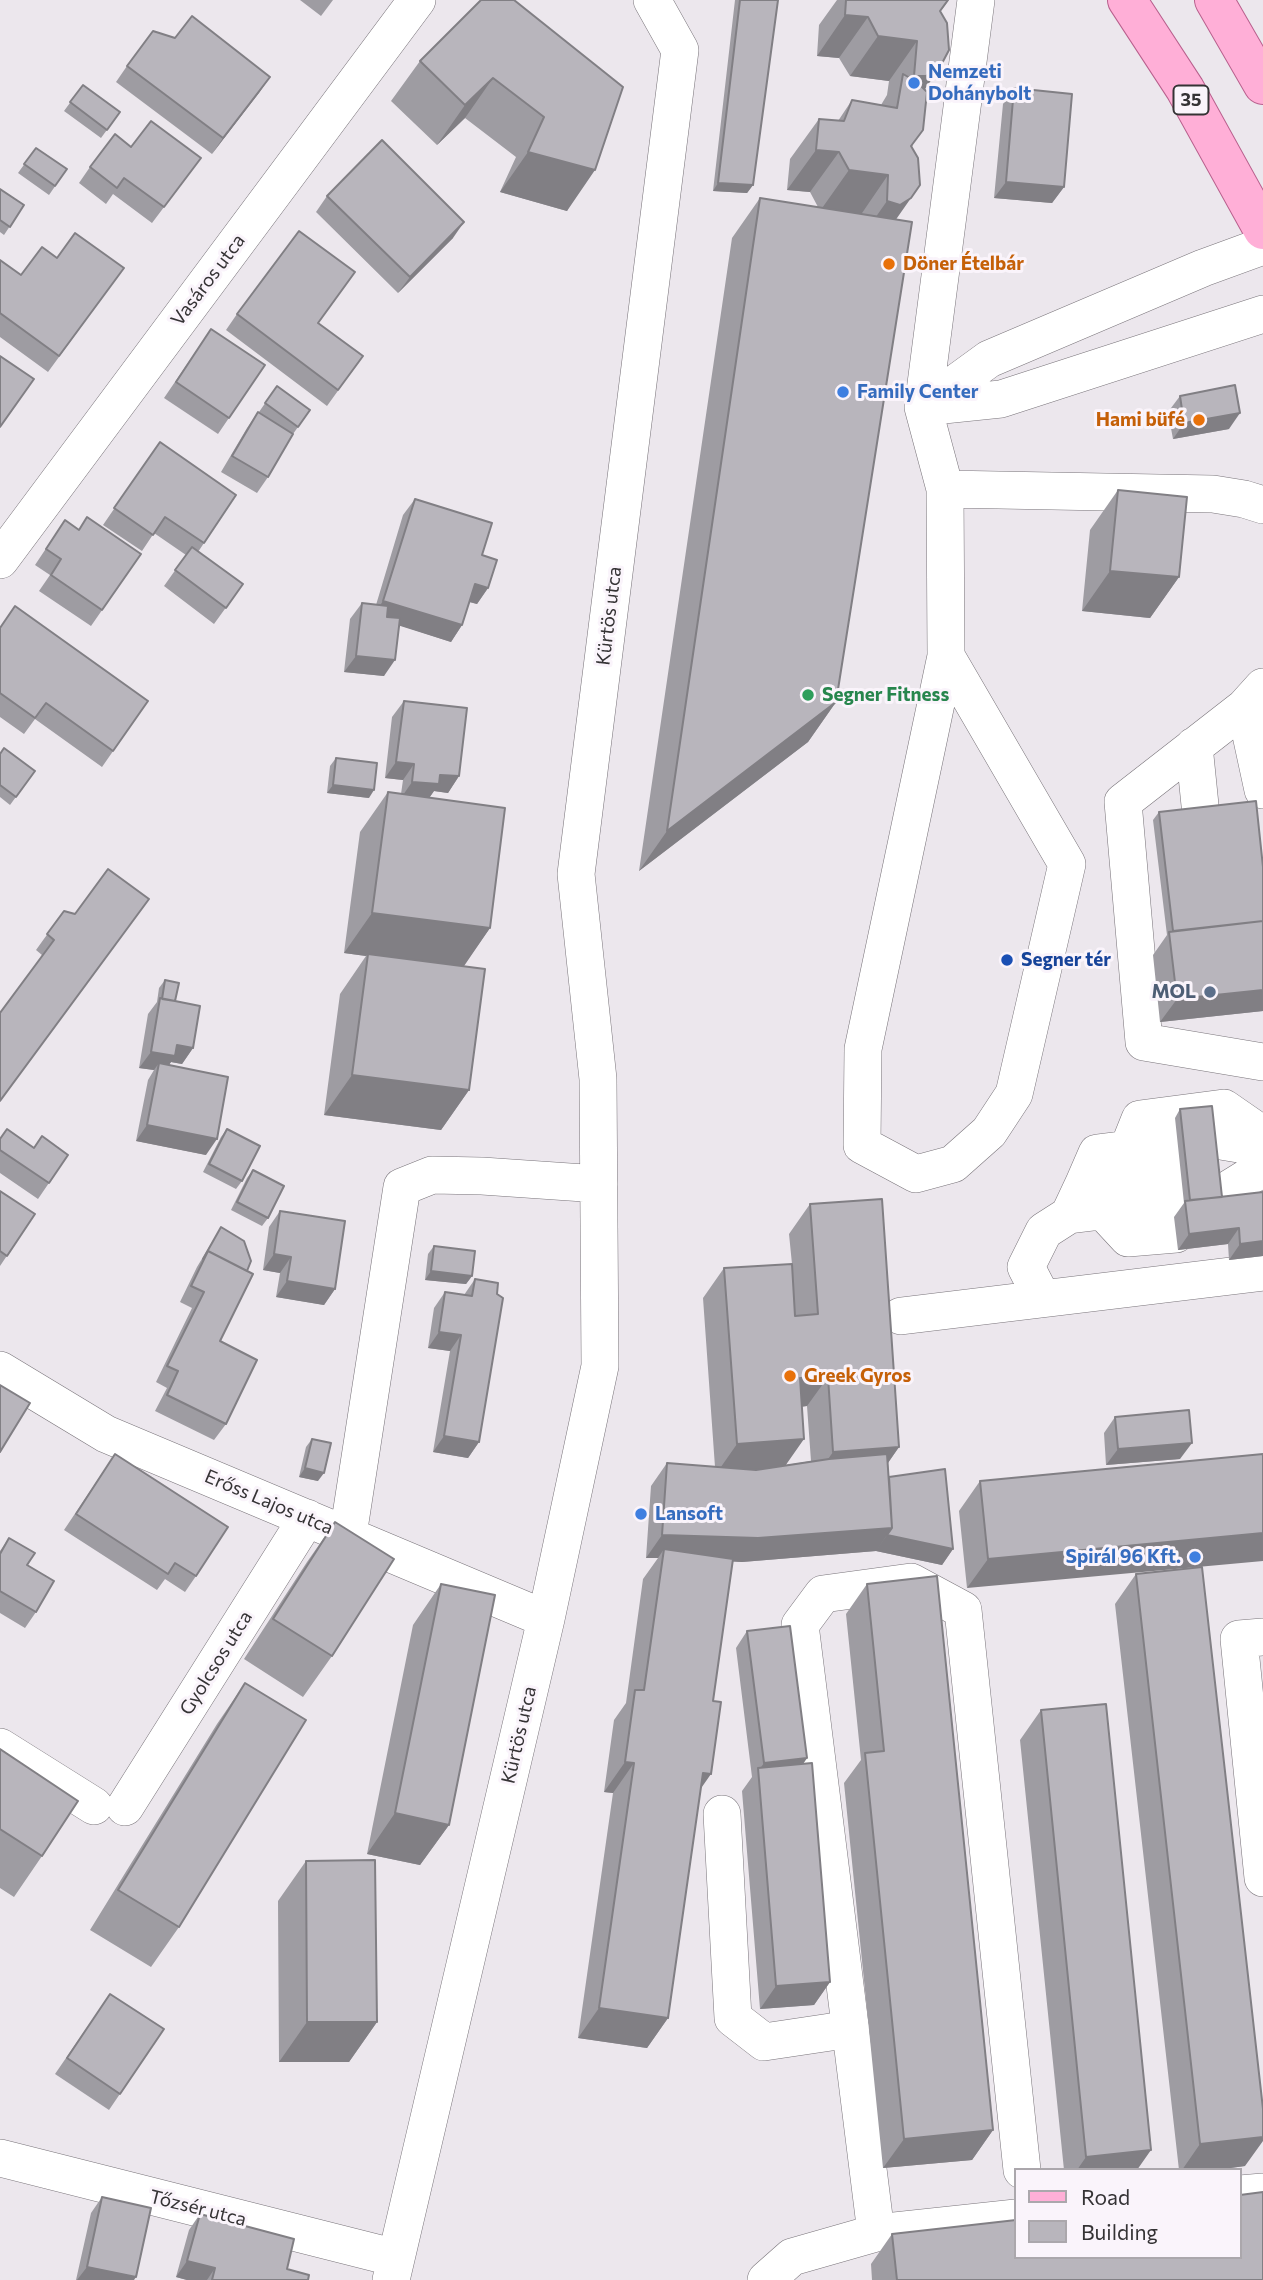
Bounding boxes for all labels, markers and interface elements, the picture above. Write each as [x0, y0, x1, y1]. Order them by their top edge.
place label: Nemzeti Dohánybolt [928, 61, 1031, 105]
marker: Nemzeti Dohánybolt [906, 75, 922, 91]
road number: 35 [1174, 86, 1208, 114]
street label: Vasáros utca [166, 230, 250, 330]
place label: Döner Ételbár [903, 253, 1024, 275]
marker: Döner Ételbár [881, 256, 897, 272]
place label: Family Center [857, 381, 978, 403]
marker: Family Center [835, 384, 851, 400]
place label: Hami büfé [1096, 409, 1185, 431]
marker: Hami büfé [1191, 412, 1207, 428]
street label: Kürtös utca [592, 565, 626, 667]
place label: Segner Fitness [822, 684, 949, 706]
marker: Segner Fitness [800, 687, 816, 703]
place label: Segner tér [1021, 949, 1111, 971]
marker: Segner tér [999, 952, 1015, 968]
place label: MOL [1152, 981, 1196, 1003]
marker: MOL [1202, 984, 1218, 1000]
place label: Greek Gyros [804, 1365, 911, 1387]
marker: Greek Gyros [782, 1368, 798, 1384]
street label: Erőss Lajos utca [201, 1465, 337, 1539]
place label: Lansoft [655, 1503, 723, 1525]
marker: Lansoft [633, 1506, 649, 1522]
place label: Spirál 96 Kft. [1066, 1546, 1181, 1568]
marker: Spirál 96 Kft. [1187, 1549, 1203, 1565]
street label: Gyolcsos utca [175, 1607, 257, 1719]
street label: Kürtös utca [497, 1684, 541, 1786]
legend [1014, 2168, 1242, 2259]
text: Road [1081, 2184, 1130, 2209]
street label: Tőzsér utca [147, 2185, 249, 2231]
text: Building [1081, 2219, 1158, 2244]

